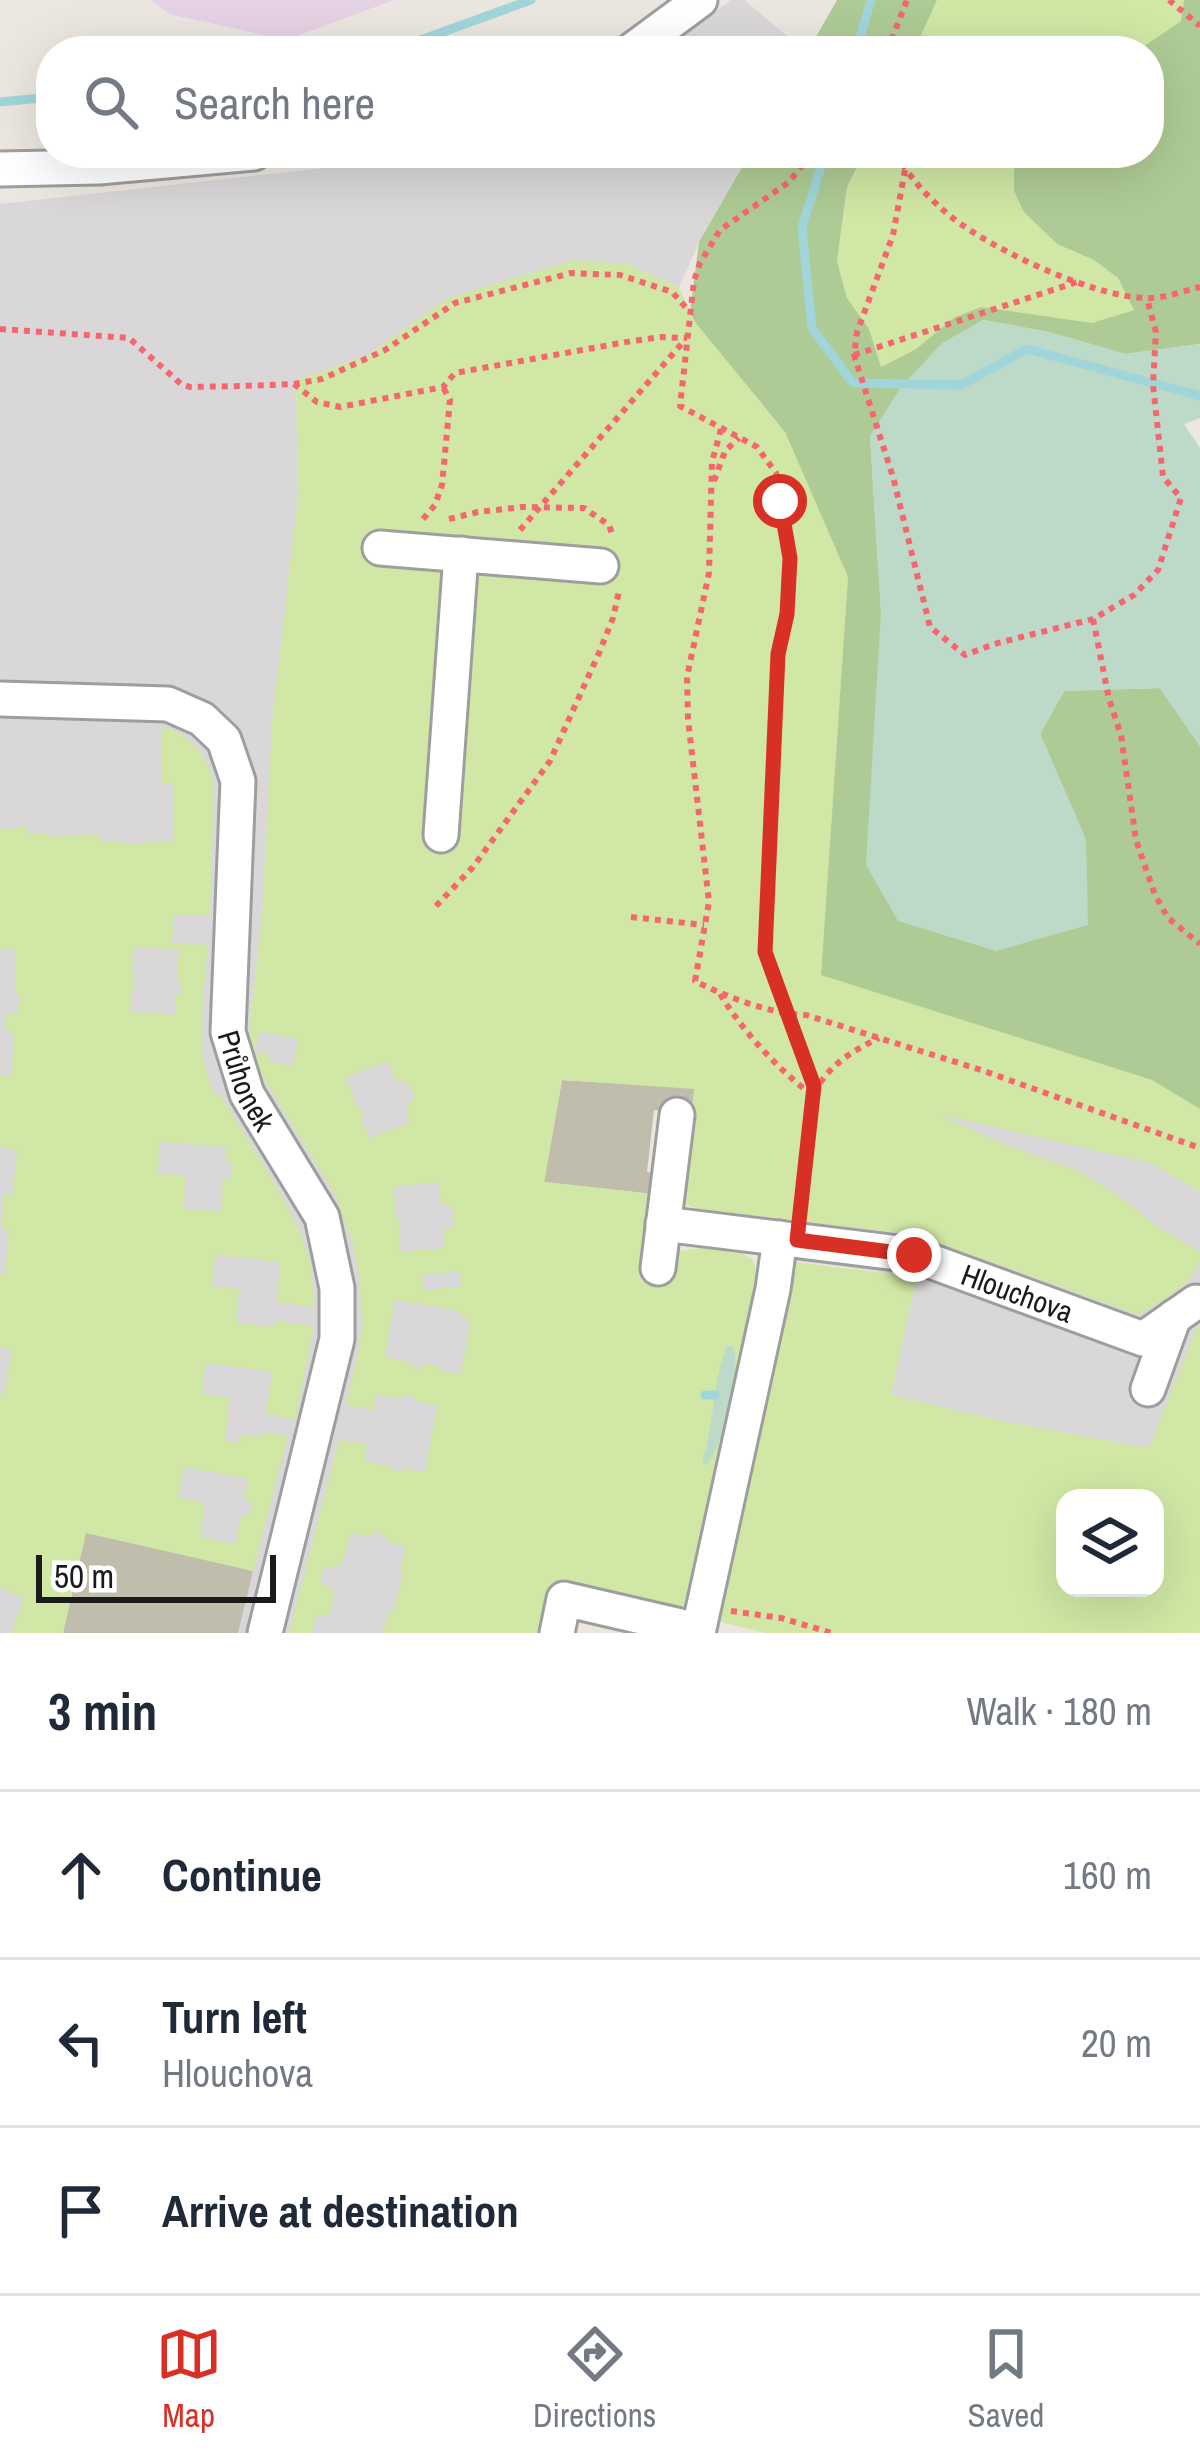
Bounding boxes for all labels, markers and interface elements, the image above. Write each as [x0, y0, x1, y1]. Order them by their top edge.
search box [36, 36, 1164, 168]
icon: search [78, 69, 144, 135]
text: Search here [174, 72, 375, 133]
route start [753, 474, 807, 528]
street label: Průhonek [209, 1025, 285, 1139]
route end [887, 1228, 941, 1282]
street label: Hlouchova [956, 1254, 1079, 1332]
map controls [1056, 1489, 1164, 1597]
button: layers [1056, 1489, 1164, 1597]
scale bar [36, 1549, 276, 1602]
text: 50 m [54, 1554, 114, 1598]
text: 3 min [48, 1677, 157, 1746]
text: Walk · 180 m [967, 1685, 1152, 1737]
icon: ahead [48, 1842, 114, 1908]
text: Continue [162, 1844, 322, 1905]
text: 160 m [1063, 1849, 1152, 1901]
text: Turn left [162, 1986, 307, 2047]
icon: left [48, 2010, 114, 2076]
text: 20 m [1081, 2017, 1152, 2069]
text: Hlouchova [162, 2047, 313, 2099]
icon: arrive [48, 2178, 114, 2244]
text: Arrive at destination [162, 2180, 519, 2241]
tab: Map [156, 2321, 222, 2437]
tab: Directions [533, 2321, 656, 2437]
tab: Saved [968, 2321, 1044, 2437]

